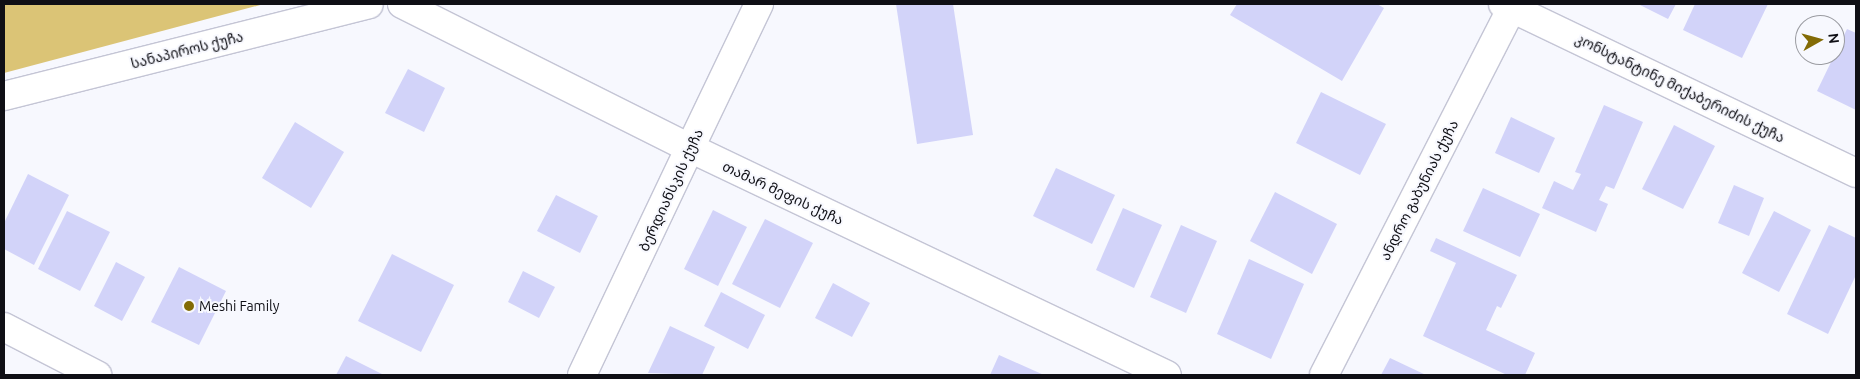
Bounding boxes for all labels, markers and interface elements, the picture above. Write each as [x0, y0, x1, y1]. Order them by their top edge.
north arrow [1795, 15, 1845, 65]
street label: სანაპიროს ქუჩა [129, 28, 245, 72]
street label: კონსტანტინე მიქაბერიძის ქუჩა [1573, 30, 1787, 146]
text: N [1825, 32, 1842, 44]
street label: ანდრო გაბუნიას ქუჩა [1376, 117, 1462, 263]
street label: ბერდიანსკის ქუჩა [635, 126, 707, 254]
street label: თამარ მეფის ქუჩა [720, 158, 846, 228]
place label: Meshi Family [199, 298, 279, 314]
marker: Meshi Family [183, 300, 195, 312]

